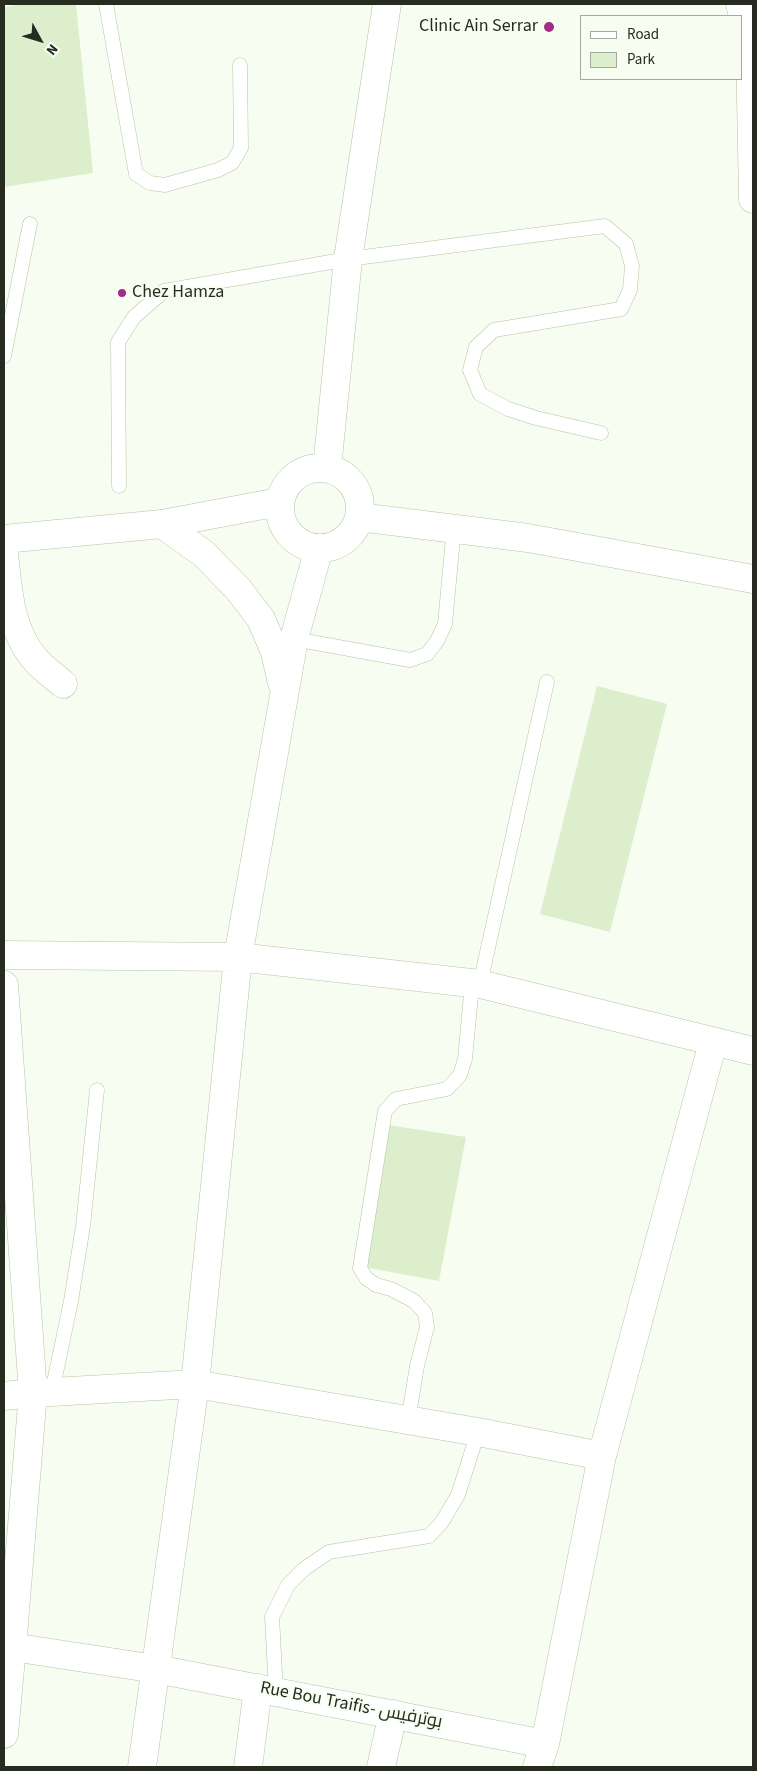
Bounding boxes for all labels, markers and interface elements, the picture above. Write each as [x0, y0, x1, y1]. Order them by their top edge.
north arrow [15, 15, 65, 65]
legend [580, 15, 742, 80]
place label: Clinic Ain Serrar [419, 16, 538, 38]
marker: Clinic Ain Serrar [542, 20, 556, 34]
text: Road [627, 24, 659, 45]
text: N [41, 40, 62, 59]
text: Park [627, 49, 655, 70]
place label: Chez Hamza [132, 282, 224, 304]
marker: Chez Hamza [116, 287, 128, 299]
street label: Rue Bou Traifis- بوترفيس [258, 1678, 444, 1734]

